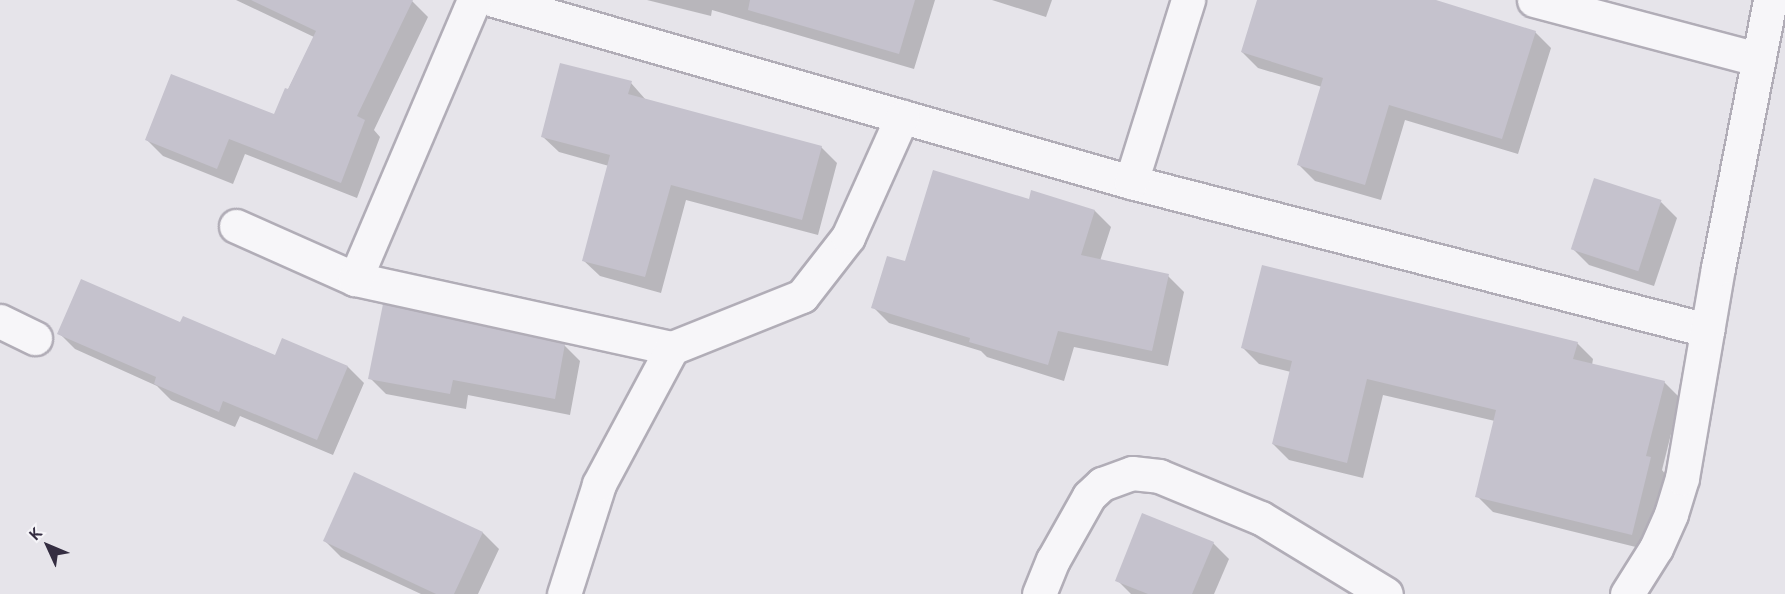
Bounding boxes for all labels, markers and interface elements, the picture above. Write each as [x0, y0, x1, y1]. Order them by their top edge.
north arrow [18, 516, 78, 576]
text: K [25, 523, 45, 544]

